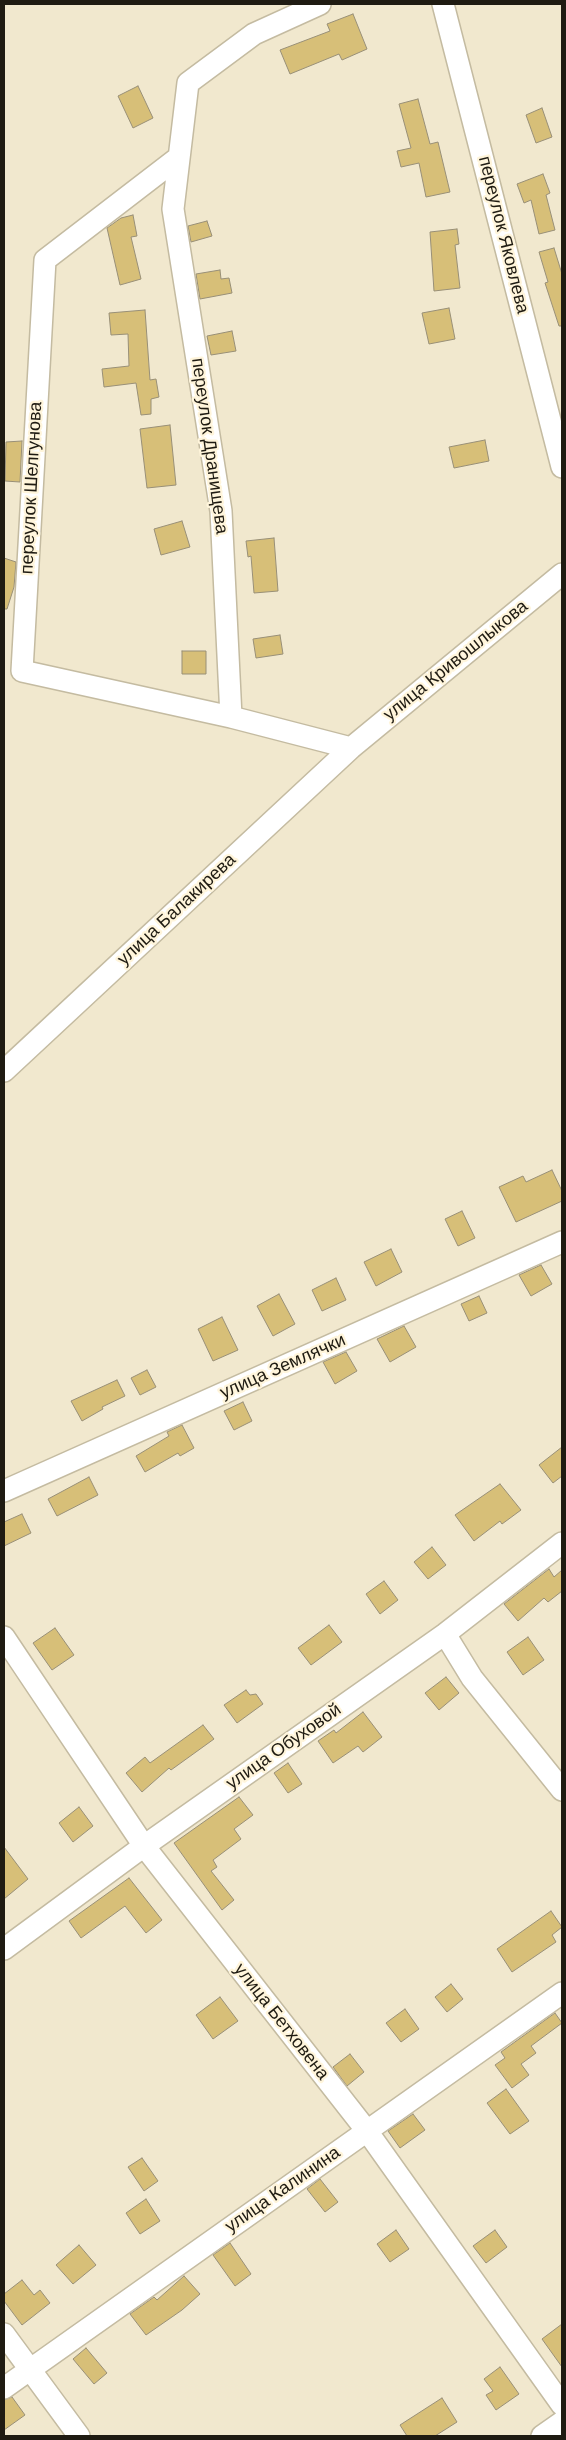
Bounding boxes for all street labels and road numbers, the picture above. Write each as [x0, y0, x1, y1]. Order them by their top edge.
street label: переулок Яковлева [473, 154, 533, 316]
street label: переулок Дранищева [186, 356, 232, 536]
street label: переулок Шелгунова [17, 401, 47, 575]
street label: улица Кривошлыкова [379, 596, 533, 726]
street label: улица Балакирева [113, 850, 241, 970]
street label: улица Землячки [217, 1330, 349, 1404]
street label: улица Обуховой [222, 1699, 346, 1795]
street label: улица Бетховена [229, 1959, 333, 2085]
street label: улица Калинина [221, 2142, 345, 2238]

